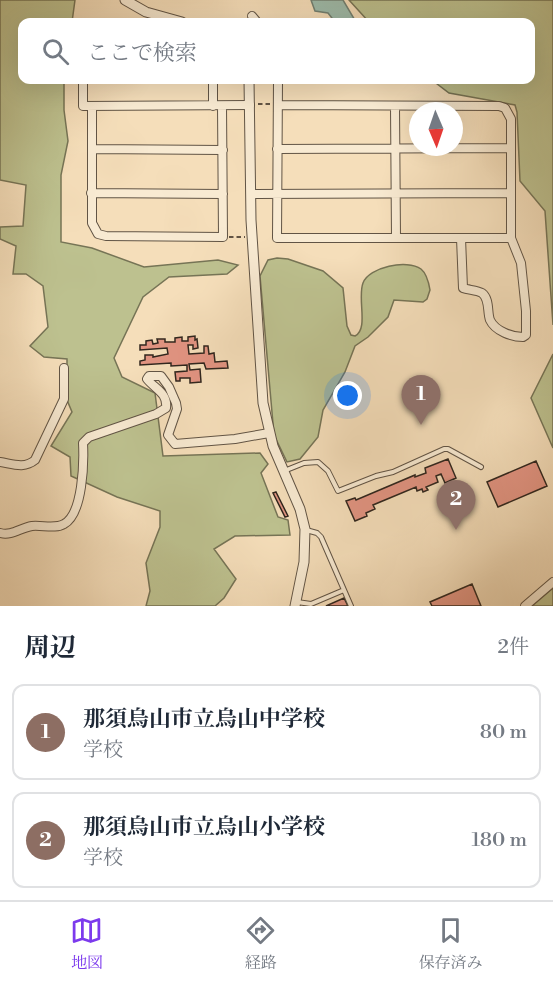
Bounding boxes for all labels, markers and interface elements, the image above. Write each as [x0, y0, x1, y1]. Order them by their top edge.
search box [18, 18, 535, 84]
icon: search [39, 35, 72, 68]
text: ここで検索 [87, 40, 197, 67]
north arrow [409, 102, 463, 156]
pin: 1 [402, 376, 440, 425]
your location [333, 381, 362, 410]
pin: 2 [436, 480, 476, 530]
text: 周辺 [24, 632, 76, 664]
text: 2件 [498, 635, 529, 660]
text: 那須烏山市立烏山中学校 [83, 706, 325, 733]
text: 1 [41, 720, 50, 745]
text: 80 m [480, 720, 527, 745]
text: 学校 [83, 738, 123, 763]
text: 那須烏山市立烏山小学校 [83, 814, 325, 841]
text: 2 [39, 828, 52, 853]
text: 180 m [472, 828, 527, 853]
text: 学校 [83, 846, 123, 871]
tab: 地図 [70, 914, 103, 973]
tab: 経路 [244, 914, 277, 973]
tab: 保存済み [418, 914, 482, 973]

